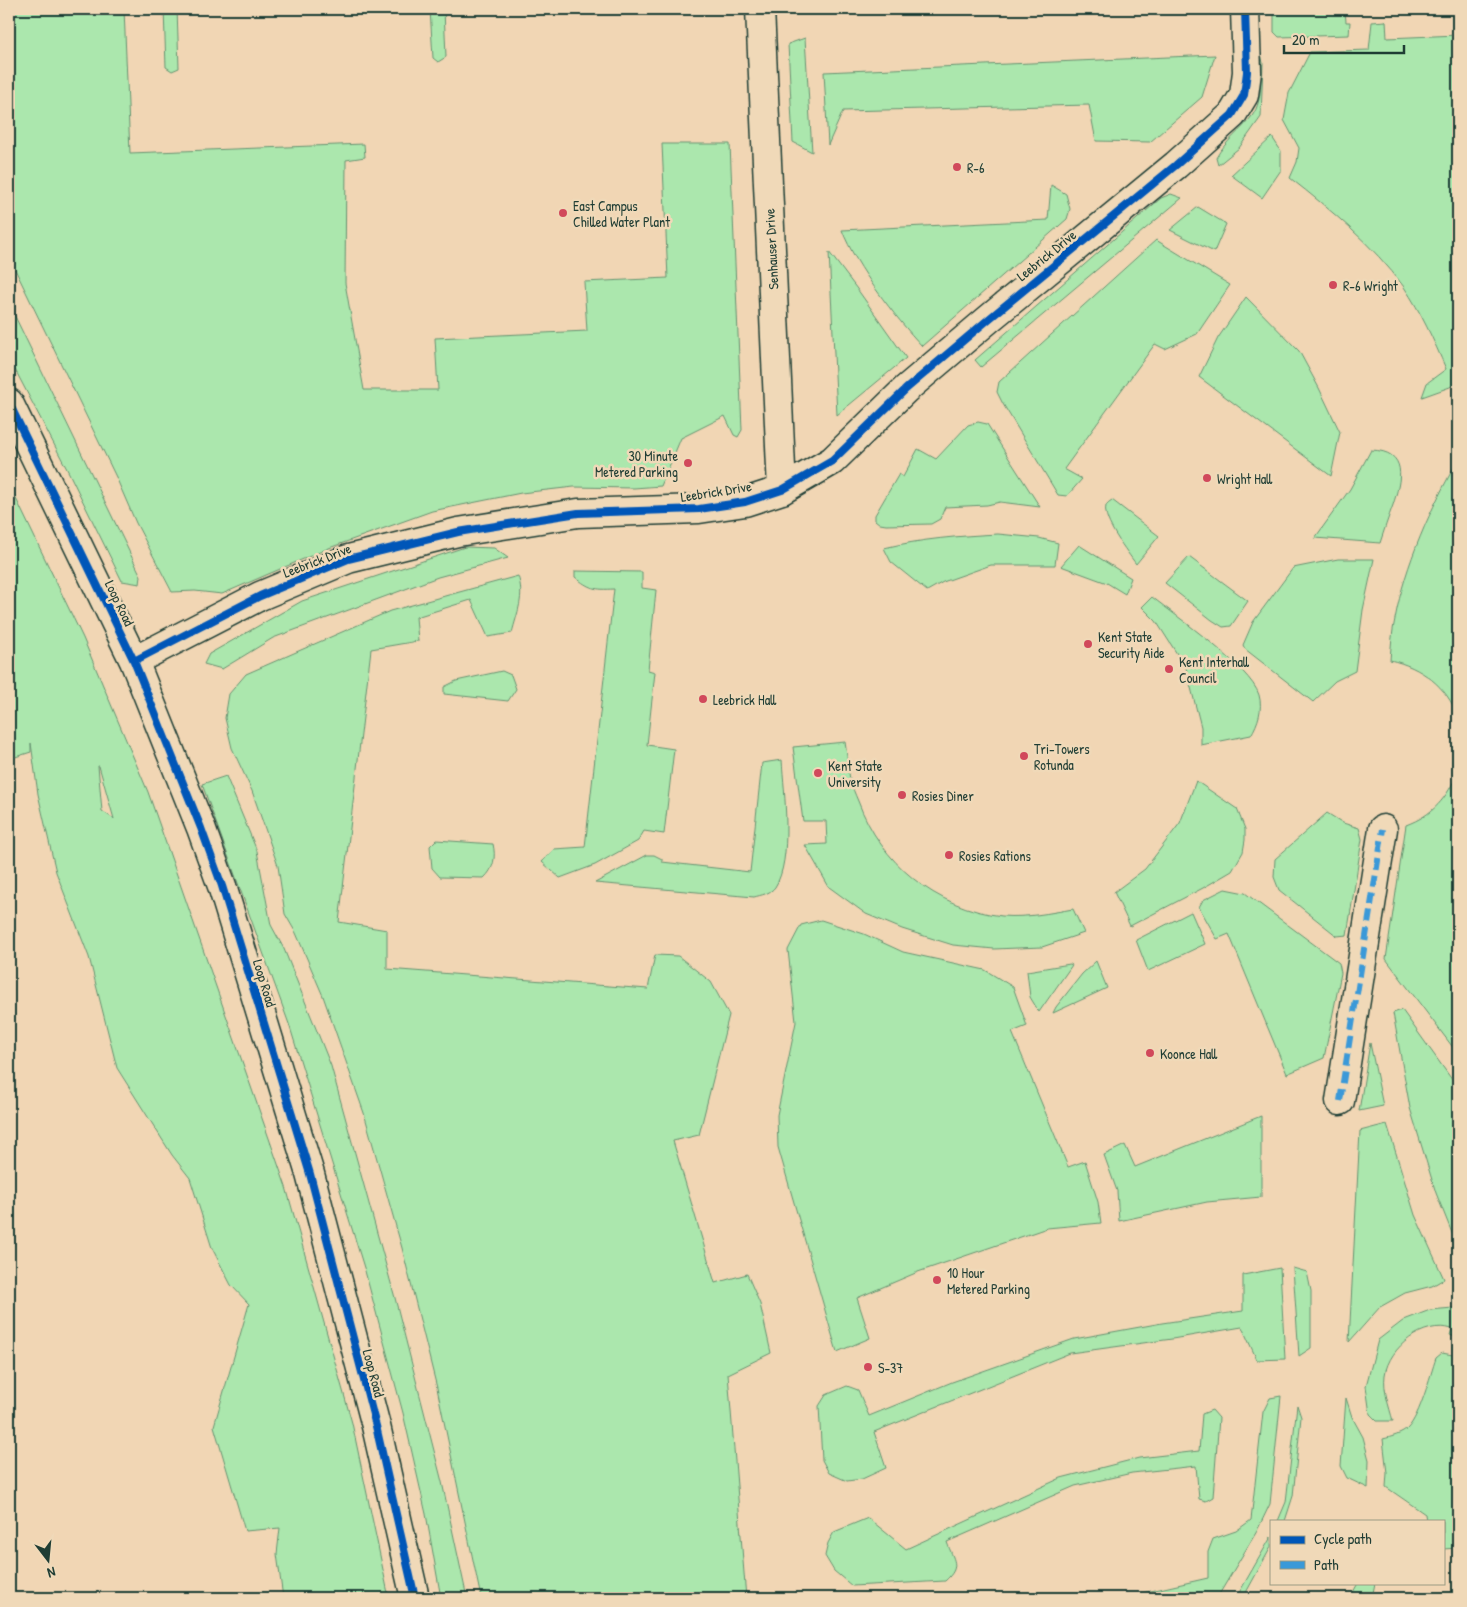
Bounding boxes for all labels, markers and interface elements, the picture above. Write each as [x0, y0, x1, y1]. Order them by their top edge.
scale bar [1284, 22, 1404, 54]
text: 20 m [1292, 29, 1319, 50]
place label: R-6 [967, 158, 985, 177]
marker: R-6 [951, 161, 963, 173]
place label: East Campus Chilled Water Plant [573, 196, 670, 231]
marker: East Campus Chilled Water Plant [557, 207, 569, 219]
street label: Senhauser Drive [759, 208, 783, 290]
street label: Leebrick Drive [1012, 225, 1080, 285]
place label: R-6 Wright [1343, 276, 1398, 296]
marker: R-6 Wright [1327, 279, 1339, 291]
place label: 30 Minute Metered Parking [595, 446, 678, 482]
marker: 30 Minute Metered Parking [682, 457, 694, 469]
place label: Wright Hall [1217, 469, 1273, 489]
marker: Wright Hall [1201, 472, 1213, 484]
street label: Leebrick Drive [679, 476, 753, 506]
street label: Leebrick Drive [280, 538, 354, 582]
street label: Loop Road [100, 577, 139, 630]
place label: Kent State Security Aide [1098, 627, 1165, 663]
marker: Kent State Security Aide [1082, 638, 1094, 650]
place label: Kent Interhall Council [1179, 652, 1250, 687]
marker: Kent Interhall Council [1163, 663, 1175, 675]
place label: Leebrick Hall [713, 690, 777, 709]
marker: Leebrick Hall [697, 693, 709, 705]
place label: Tri-Towers Rotunda [1034, 739, 1090, 774]
marker: Tri-Towers Rotunda [1018, 750, 1030, 762]
place label: Kent State University [828, 756, 883, 792]
marker: Kent State University [812, 767, 824, 779]
place label: Rosies Diner [912, 786, 974, 805]
marker: Rosies Diner [896, 789, 908, 801]
place label: Rosies Rations [959, 846, 1031, 865]
marker: Rosies Rations [943, 849, 955, 861]
street label: Loop Road [248, 957, 281, 1010]
place label: Koonce Hall [1160, 1044, 1218, 1063]
marker: Koonce Hall [1144, 1047, 1156, 1059]
place label: 10 Hour Metered Parking [947, 1263, 1030, 1299]
marker: 10 Hour Metered Parking [931, 1274, 943, 1286]
street label: Loop Road [358, 1347, 390, 1400]
place label: S-37 [878, 1358, 903, 1377]
marker: S-37 [862, 1361, 874, 1373]
legend [1270, 1520, 1444, 1584]
text: Cycle path [1314, 1528, 1372, 1549]
north arrow [22, 1534, 72, 1584]
text: Path [1314, 1554, 1339, 1575]
text: N [45, 1563, 58, 1583]

